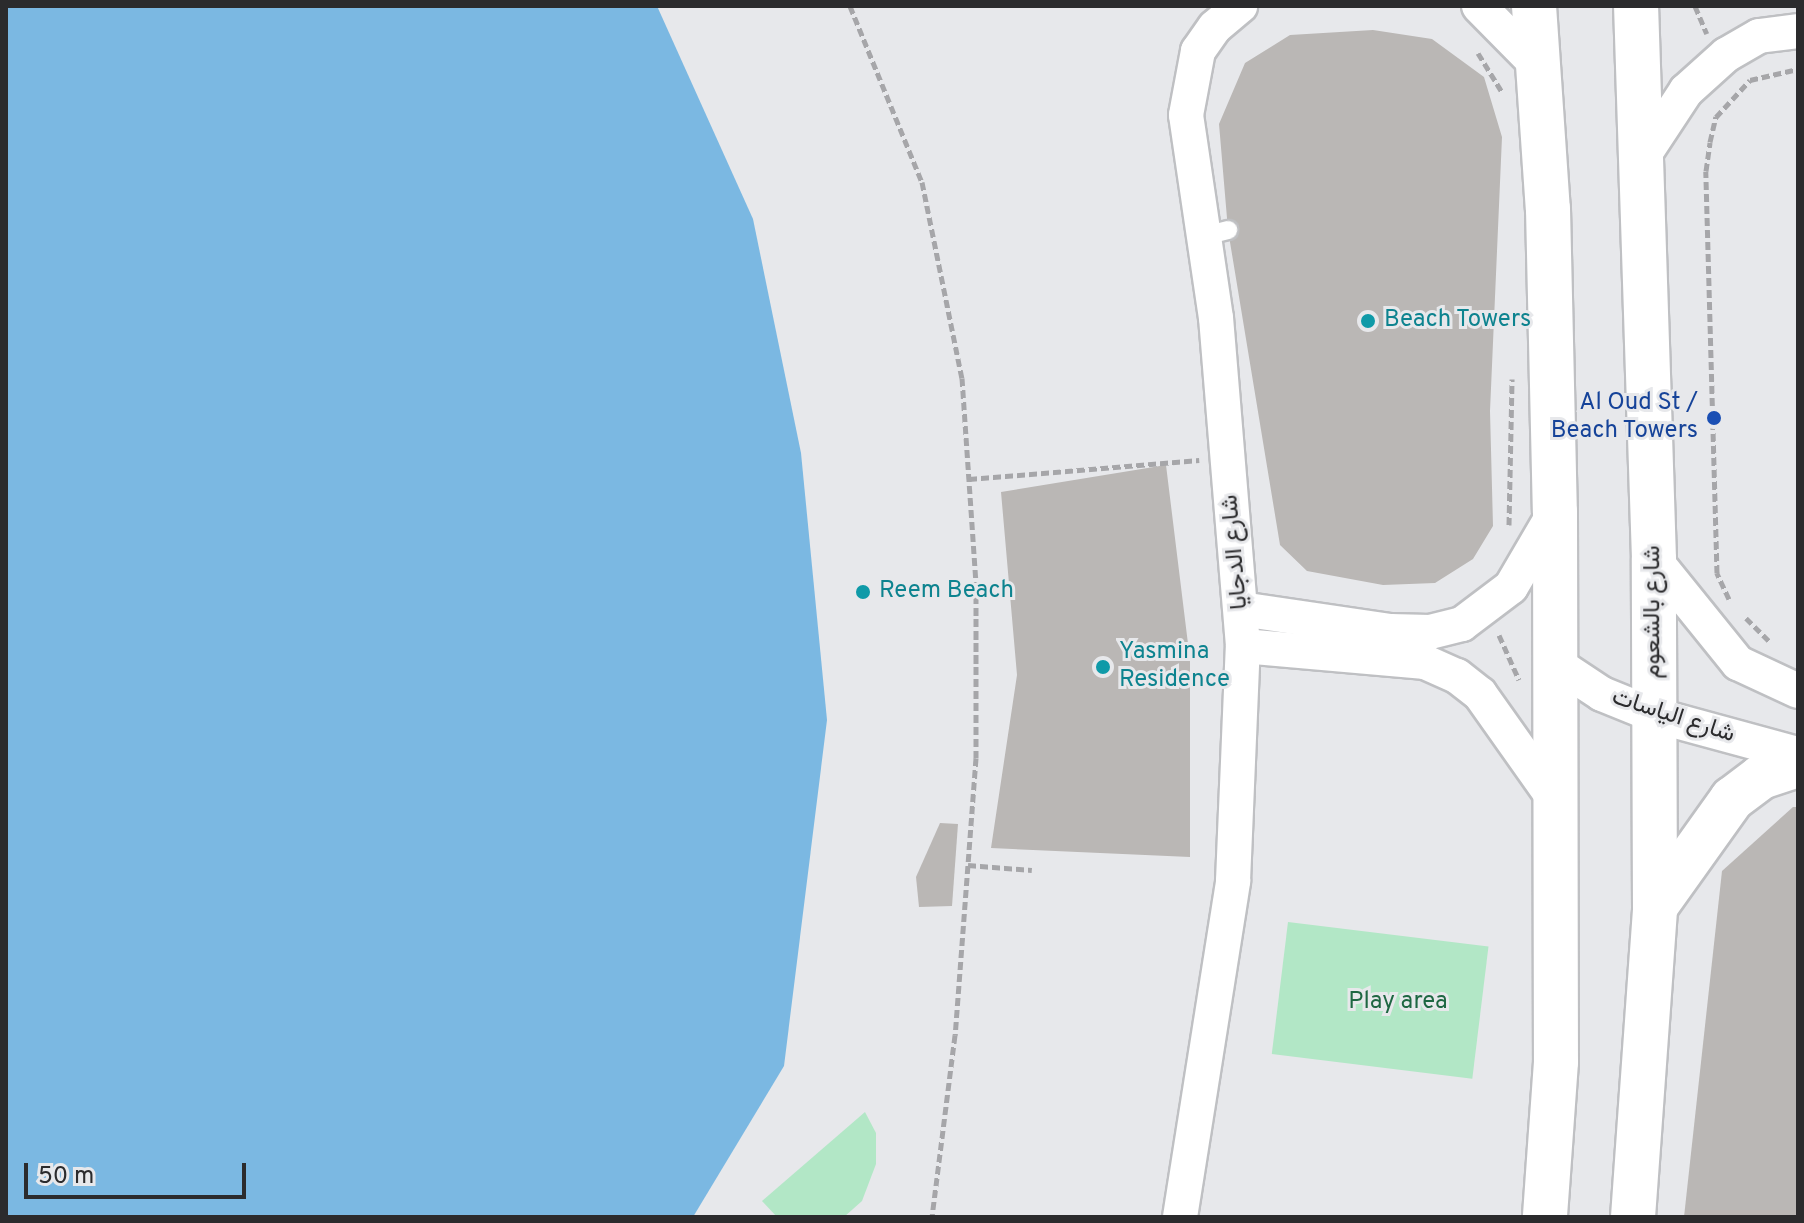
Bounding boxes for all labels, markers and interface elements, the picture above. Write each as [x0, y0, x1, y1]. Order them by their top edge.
place label: Beach Towers [1384, 307, 1532, 335]
marker: Beach Towers [1359, 312, 1377, 330]
place label: Al Oud St / Beach Towers [1550, 390, 1698, 446]
marker: Al Oud St / Beach Towers [1705, 409, 1723, 427]
street label: شارع الدجايا [1217, 493, 1255, 611]
street label: شارع بالشعوم [1640, 545, 1668, 679]
place label: Reem Beach [879, 578, 1014, 606]
marker: Reem Beach [854, 583, 872, 601]
place label: Yasmina Residence [1119, 639, 1230, 695]
marker: Yasmina Residence [1094, 658, 1112, 676]
street label: شارع الياسات [1608, 684, 1738, 750]
park label: Play area [1348, 989, 1448, 1017]
scale bar [28, 1147, 250, 1197]
text: 50 m [38, 1162, 94, 1192]

